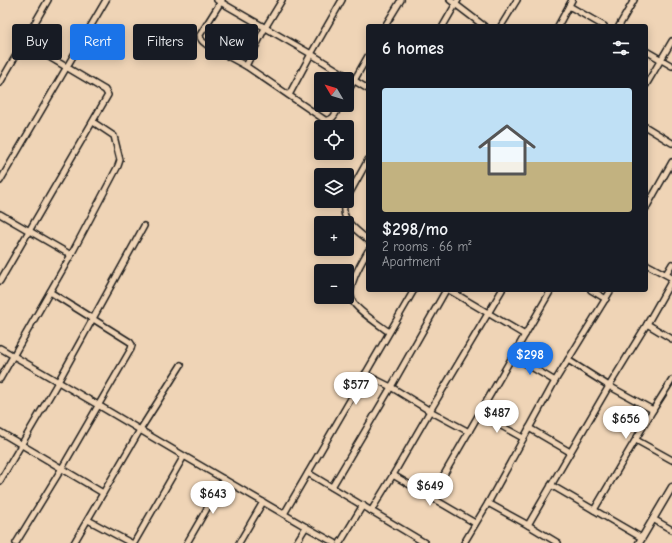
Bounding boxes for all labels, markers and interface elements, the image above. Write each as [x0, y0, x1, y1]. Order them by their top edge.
chip: Buy [12, 24, 62, 60]
chip: Rent [70, 24, 125, 60]
chip: Filters [133, 24, 197, 60]
chip: New [205, 24, 258, 60]
icon: filters [610, 37, 632, 59]
text: 6 homes [382, 39, 444, 58]
north arrow [314, 72, 354, 112]
map controls [314, 72, 354, 304]
icon: home [471, 114, 543, 186]
button: locate [314, 120, 354, 160]
button: layers [314, 168, 354, 208]
button: + [314, 216, 354, 256]
text: $298/mo [382, 220, 448, 239]
text: 2 rooms · 66 m² [382, 239, 471, 254]
text: Apartment [382, 254, 440, 269]
button: − [314, 264, 354, 304]
pin: $298 [506, 342, 554, 376]
text: $298 [516, 347, 544, 362]
pin: $577 [332, 372, 380, 406]
text: $577 [343, 377, 369, 392]
pin: $487 [473, 400, 521, 434]
text: $487 [484, 405, 510, 420]
pin: $656 [602, 406, 650, 440]
text: $656 [612, 411, 640, 426]
pin: $649 [406, 473, 454, 507]
text: $649 [416, 478, 444, 493]
pin: $643 [189, 481, 237, 515]
text: $643 [199, 486, 227, 501]

